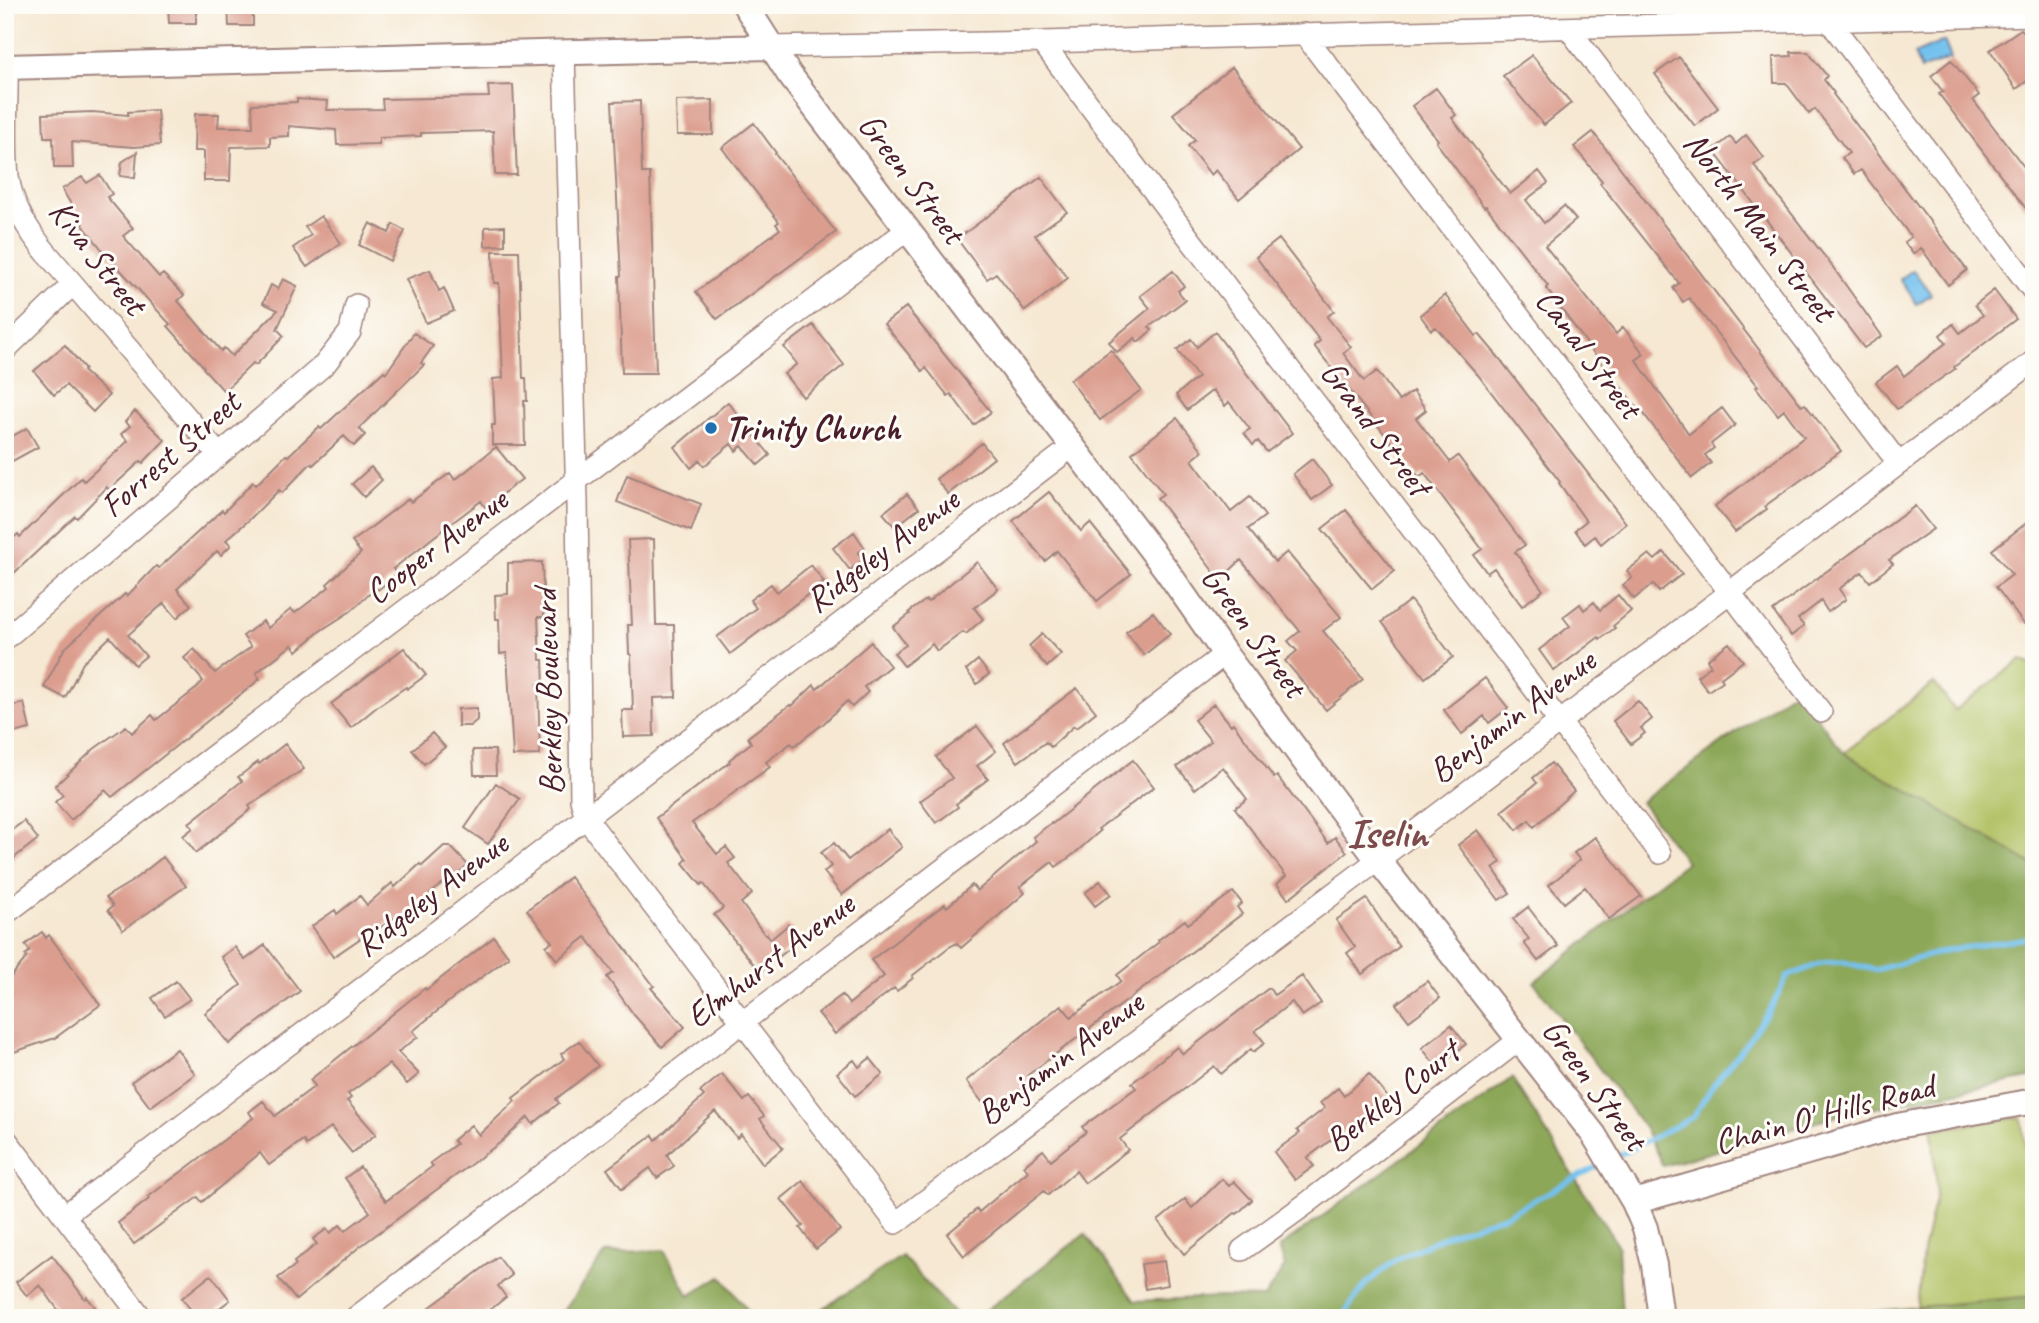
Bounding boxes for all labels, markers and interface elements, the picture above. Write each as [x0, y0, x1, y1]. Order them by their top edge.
street label: Green Street [848, 104, 978, 255]
street label: North Main Street [1674, 122, 1848, 333]
street label: Kiva Street [39, 190, 159, 326]
street label: Canal Street [1525, 279, 1655, 430]
street label: Grand Street [1310, 351, 1444, 508]
street label: Forrest Street [90, 378, 252, 527]
place label: Trinity Church [725, 406, 902, 451]
marker: Trinity Church [703, 420, 719, 436]
street label: Cooper Avenue [356, 476, 519, 614]
street label: Ridgeley Avenue [796, 476, 970, 622]
street label: Green Street [1191, 556, 1319, 709]
street label: Berkley Boulevard [522, 583, 574, 796]
street label: Benjamin Avenue [1420, 637, 1606, 793]
district label: Iselin [1347, 807, 1430, 860]
street label: Ridgeley Avenue [345, 820, 519, 966]
street label: Elmhurst Avenue [677, 880, 865, 1038]
street label: Benjamin Avenue [968, 979, 1154, 1135]
street label: Green Street [1532, 1009, 1660, 1162]
street label: Berkley Court [1316, 1027, 1472, 1163]
street label: Chain O' Hills Road [1709, 1062, 1944, 1165]

